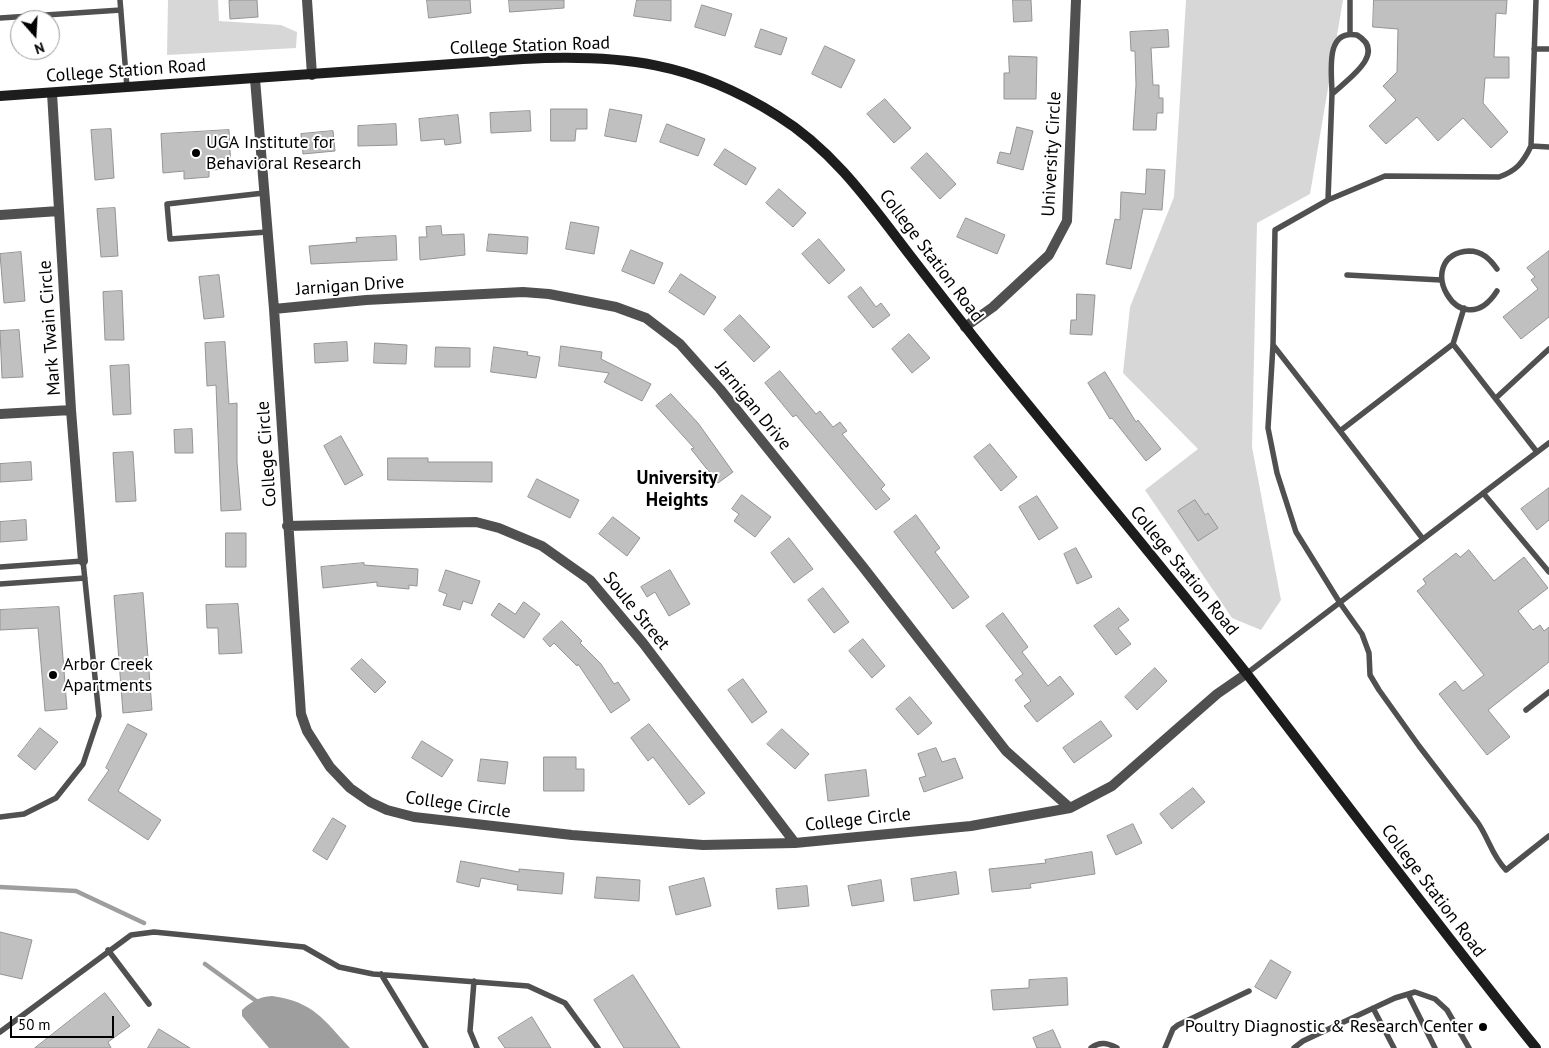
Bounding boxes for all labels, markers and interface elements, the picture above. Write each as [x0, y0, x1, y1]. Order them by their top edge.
north arrow [10, 10, 60, 60]
street label: College Station Road [450, 32, 610, 60]
text: N [32, 38, 47, 58]
street label: College Station Road [45, 55, 207, 87]
street label: University Circle [1038, 91, 1066, 217]
place label: UGA Institute for Behavioral Research [206, 132, 361, 174]
marker: UGA Institute for Behavioral Research [190, 147, 202, 159]
street label: College Station Road [874, 185, 988, 327]
street label: Mark Twain Circle [34, 260, 66, 396]
street label: Jarnigan Drive [295, 271, 405, 301]
street label: Jarnigan Drive [710, 357, 796, 455]
street label: College Circle [253, 400, 281, 508]
district label: University Heights [636, 468, 718, 512]
street label: College Station Road [1125, 502, 1243, 640]
street label: Soule Street [598, 568, 674, 654]
place label: Arbor Creek Apartments [63, 654, 153, 696]
marker: Arbor Creek Apartments [47, 669, 59, 681]
street label: College Circle [404, 787, 512, 823]
street label: College Circle [804, 804, 912, 836]
street label: College Station Road [1376, 820, 1490, 962]
scale bar [12, 1006, 116, 1038]
text: 50 m [18, 1015, 51, 1034]
place label: Poultry Diagnostic & Research Center [1185, 1016, 1473, 1038]
marker: Poultry Diagnostic & Research Center [1477, 1021, 1489, 1033]

